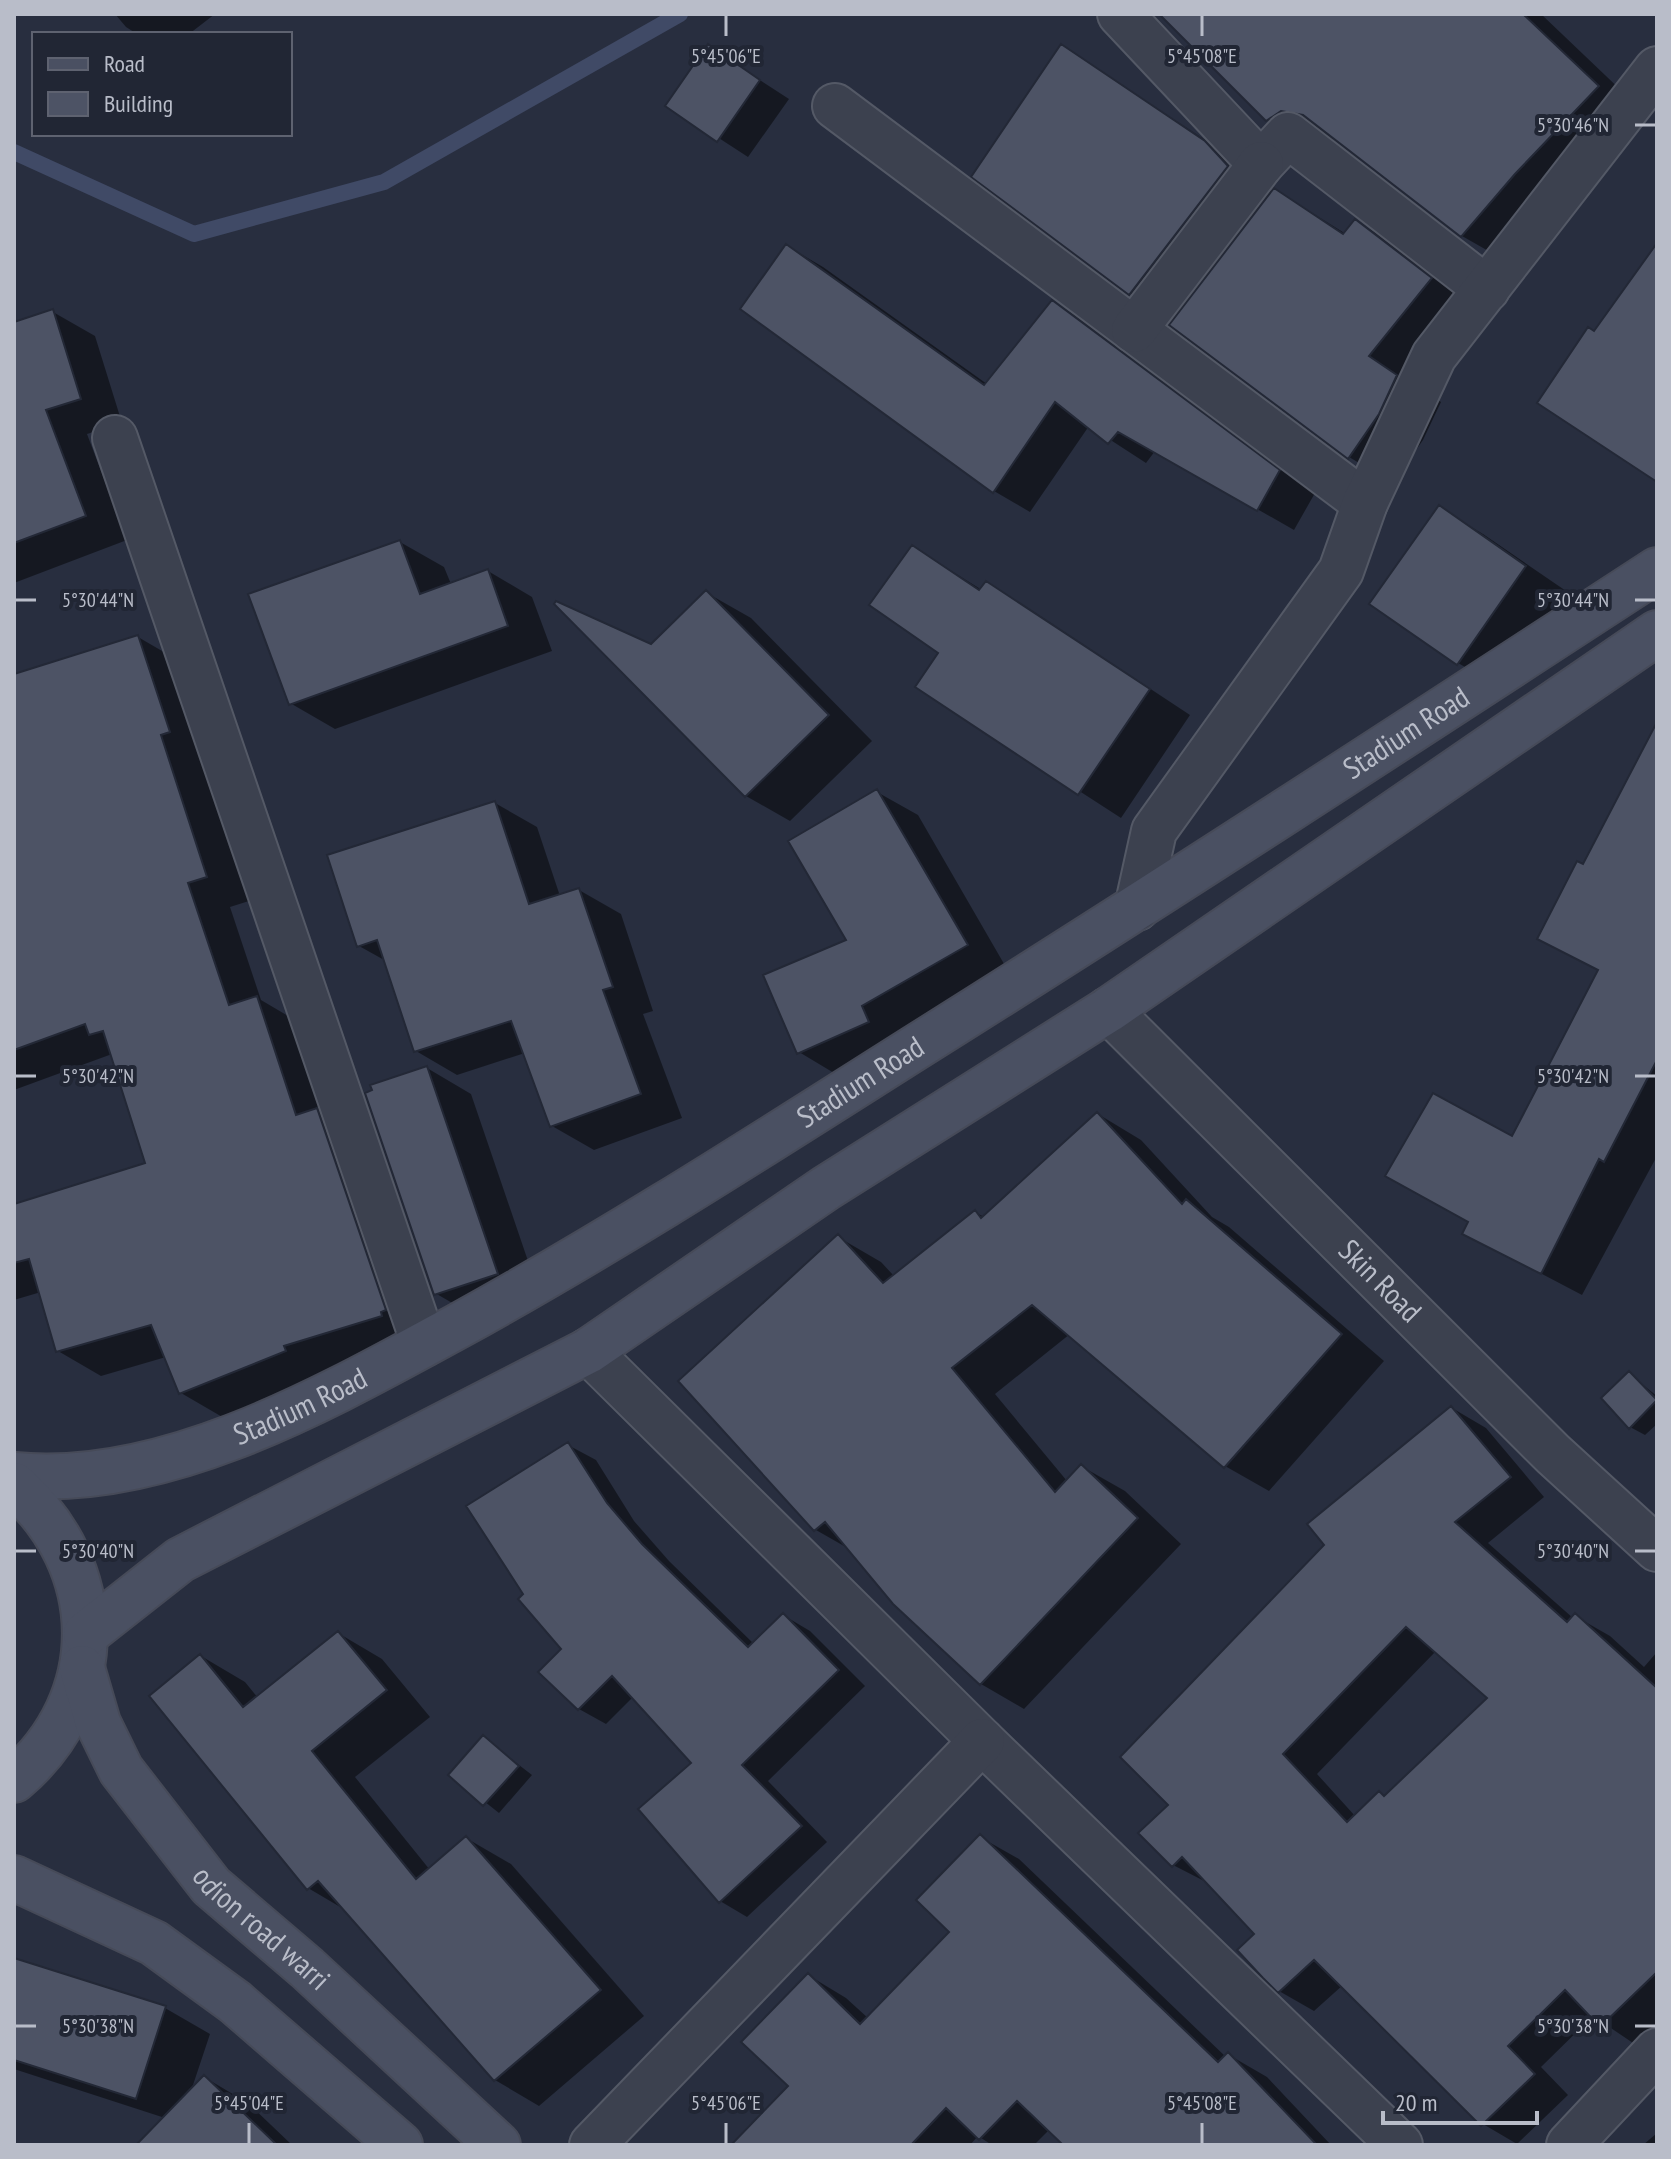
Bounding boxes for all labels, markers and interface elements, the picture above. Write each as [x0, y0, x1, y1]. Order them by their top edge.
legend [32, 32, 292, 136]
text: 5°45'06"E [691, 43, 761, 69]
text: 5°45'08"E [1167, 43, 1237, 69]
text: Road [104, 48, 145, 79]
text: Building [104, 88, 173, 119]
text: 5°30'46"N [1537, 112, 1609, 138]
text: 5°30'44"N [62, 587, 134, 613]
text: 5°30'44"N [1537, 587, 1609, 613]
street label: Stadium Road [1335, 677, 1476, 787]
street label: Stadium Road [789, 1026, 930, 1136]
text: 5°30'42"N [62, 1063, 134, 1089]
text: 5°30'42"N [1537, 1063, 1609, 1089]
street label: Skin Road [1331, 1230, 1431, 1330]
street label: Stadium Road [227, 1358, 373, 1453]
text: 5°30'40"N [62, 1538, 134, 1564]
text: 5°30'40"N [1537, 1538, 1609, 1564]
street label: odion road warri [185, 1858, 339, 1998]
text: 5°30'38"N [62, 2013, 134, 2039]
text: 5°30'38"N [1537, 2013, 1609, 2039]
scale bar [1383, 2075, 1537, 2125]
text: 20 m [1395, 2087, 1437, 2118]
text: 5°45'04"E [214, 2090, 284, 2116]
text: 5°45'06"E [691, 2090, 761, 2116]
text: 5°45'08"E [1167, 2090, 1237, 2116]

